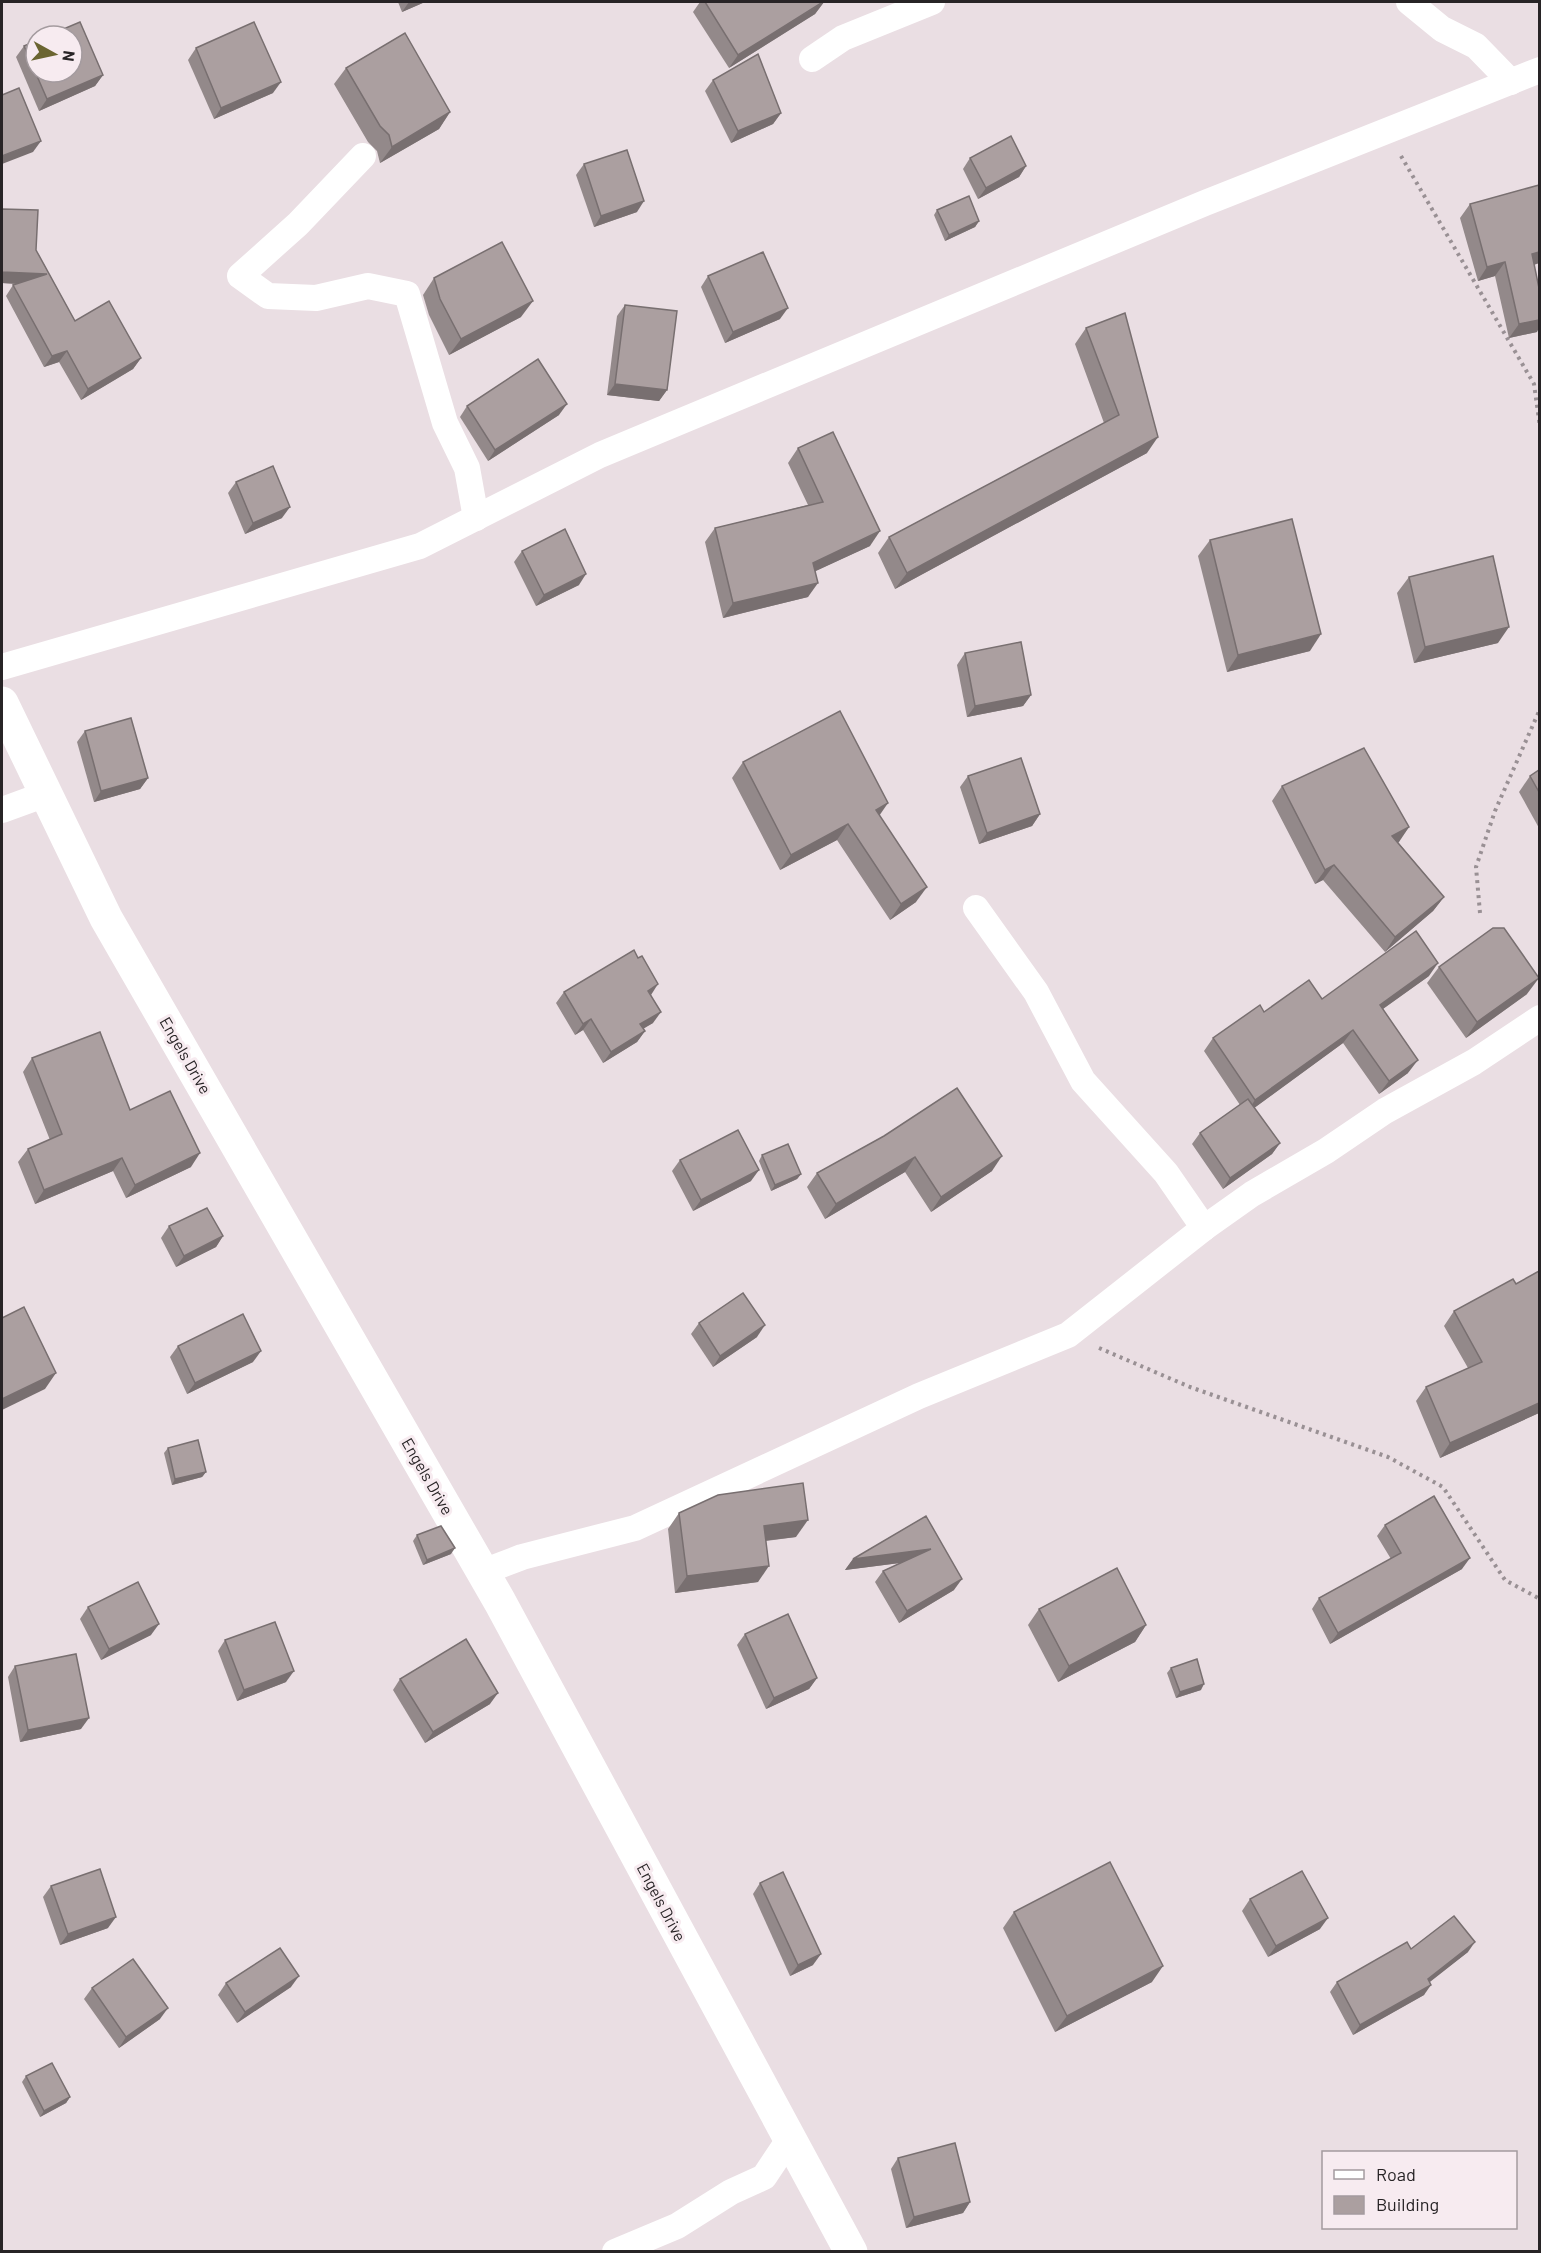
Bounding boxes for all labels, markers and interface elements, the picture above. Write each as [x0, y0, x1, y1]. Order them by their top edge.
north arrow [24, 24, 84, 84]
text: N [59, 50, 79, 63]
street label: Engels Drive [156, 1013, 216, 1097]
street label: Engels Drive [398, 1434, 458, 1518]
street label: Engels Drive [634, 1860, 690, 1944]
legend [1322, 2151, 1517, 2229]
text: Road [1376, 2163, 1416, 2185]
text: Building [1376, 2193, 1439, 2215]

